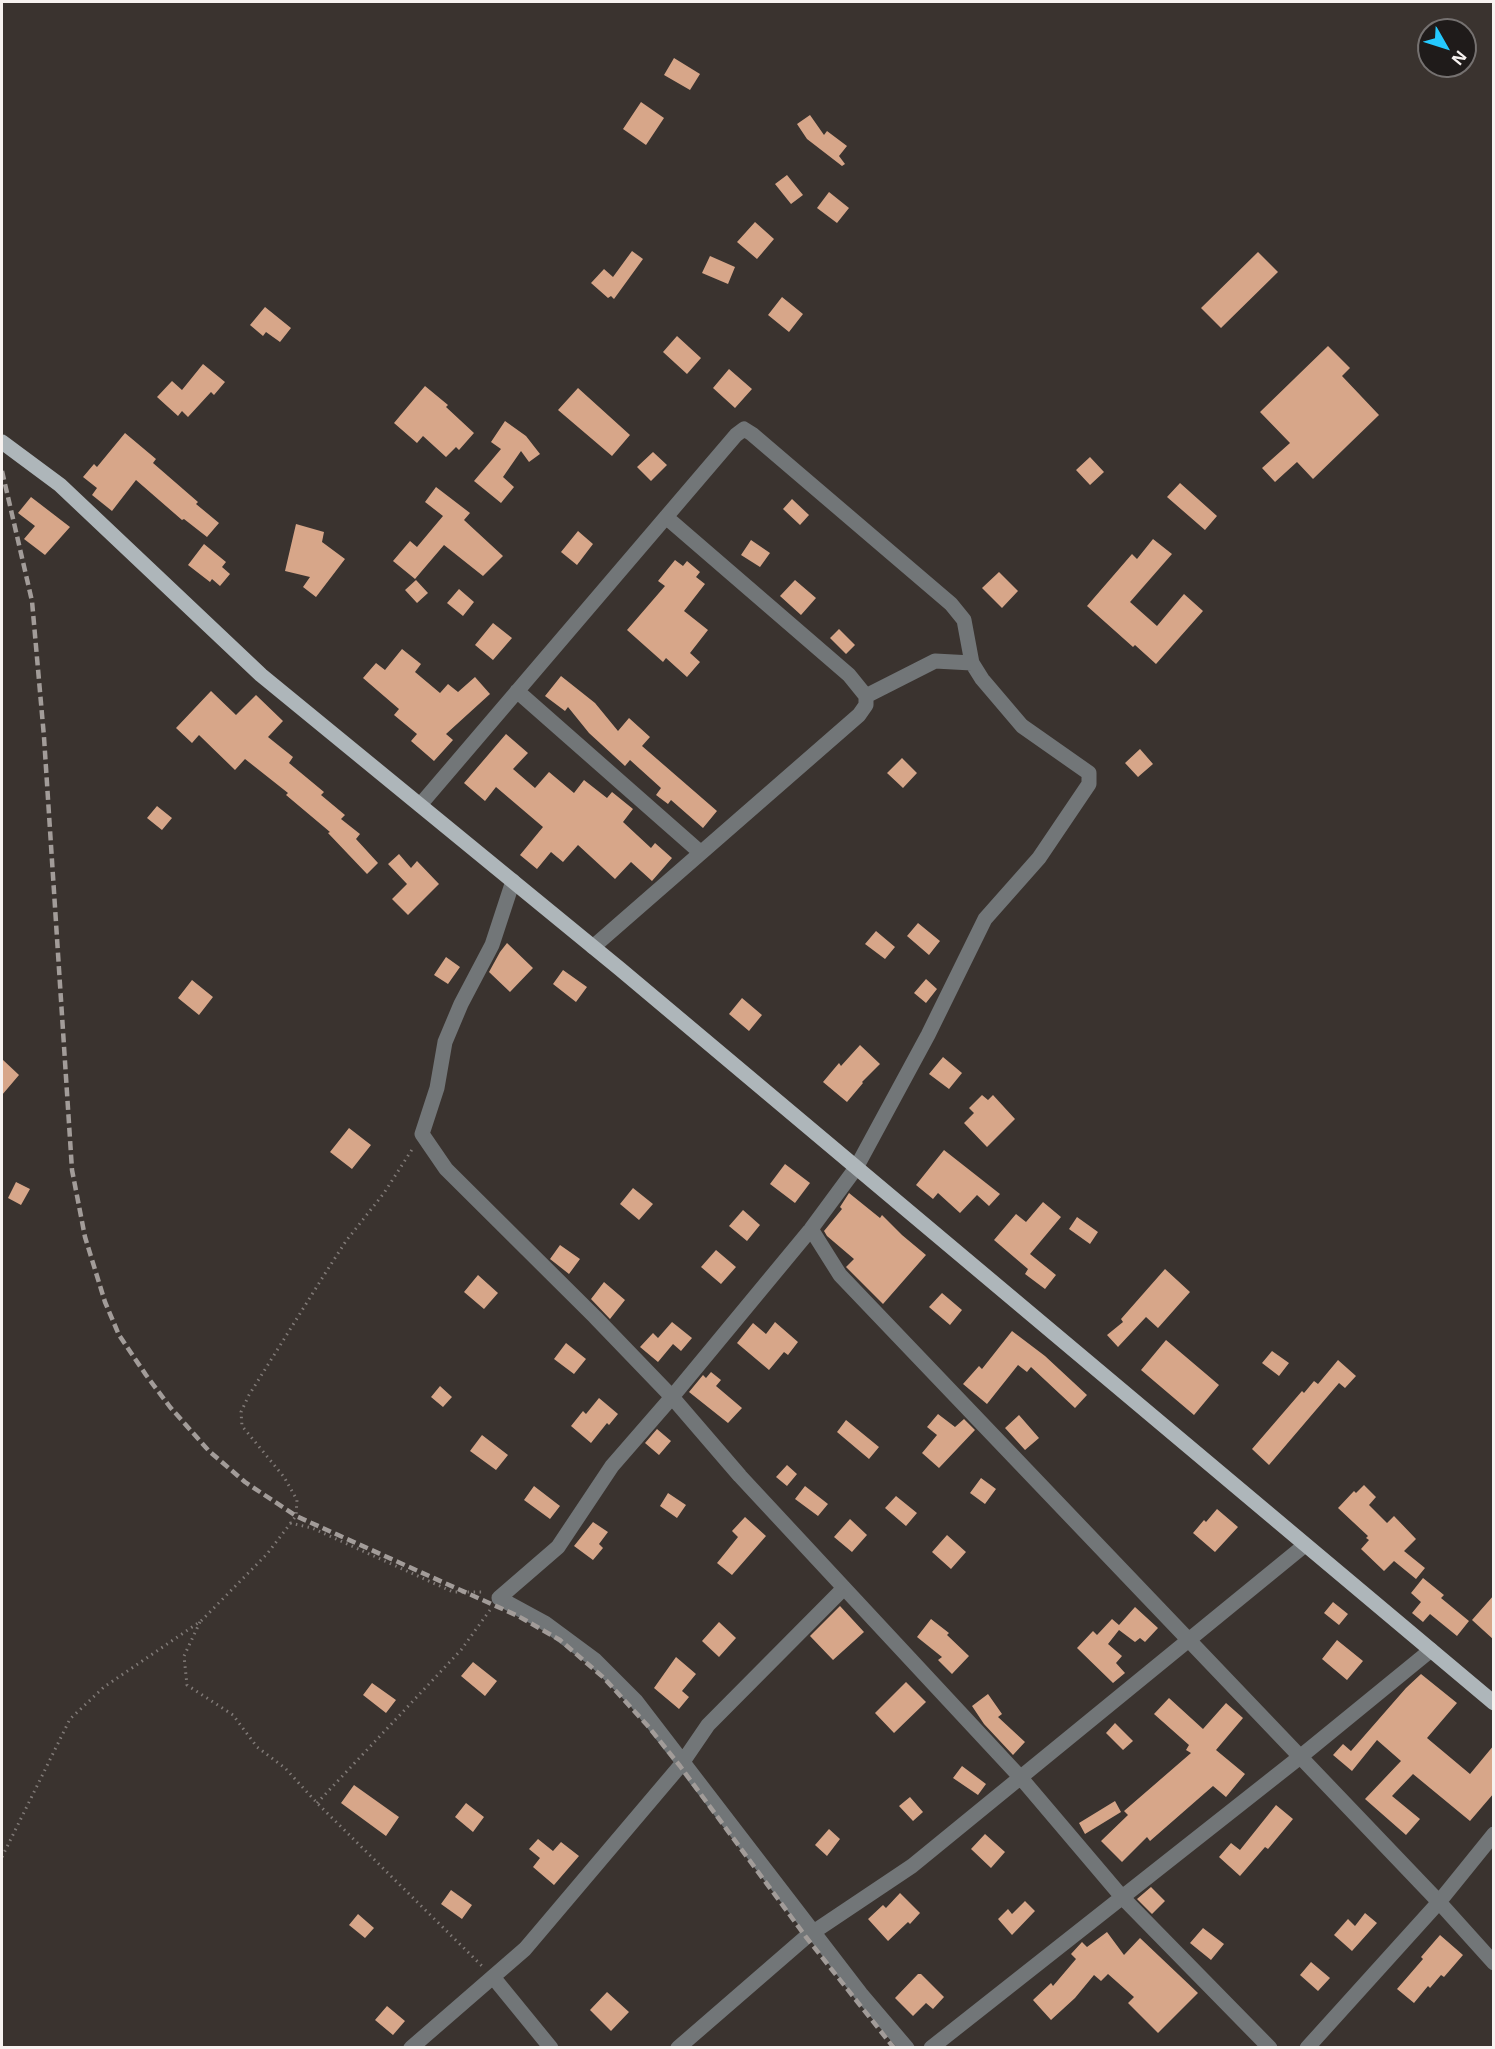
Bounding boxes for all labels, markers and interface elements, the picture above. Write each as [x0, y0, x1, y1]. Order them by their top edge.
north arrow [1417, 18, 1477, 78]
text: N [1447, 46, 1472, 70]

